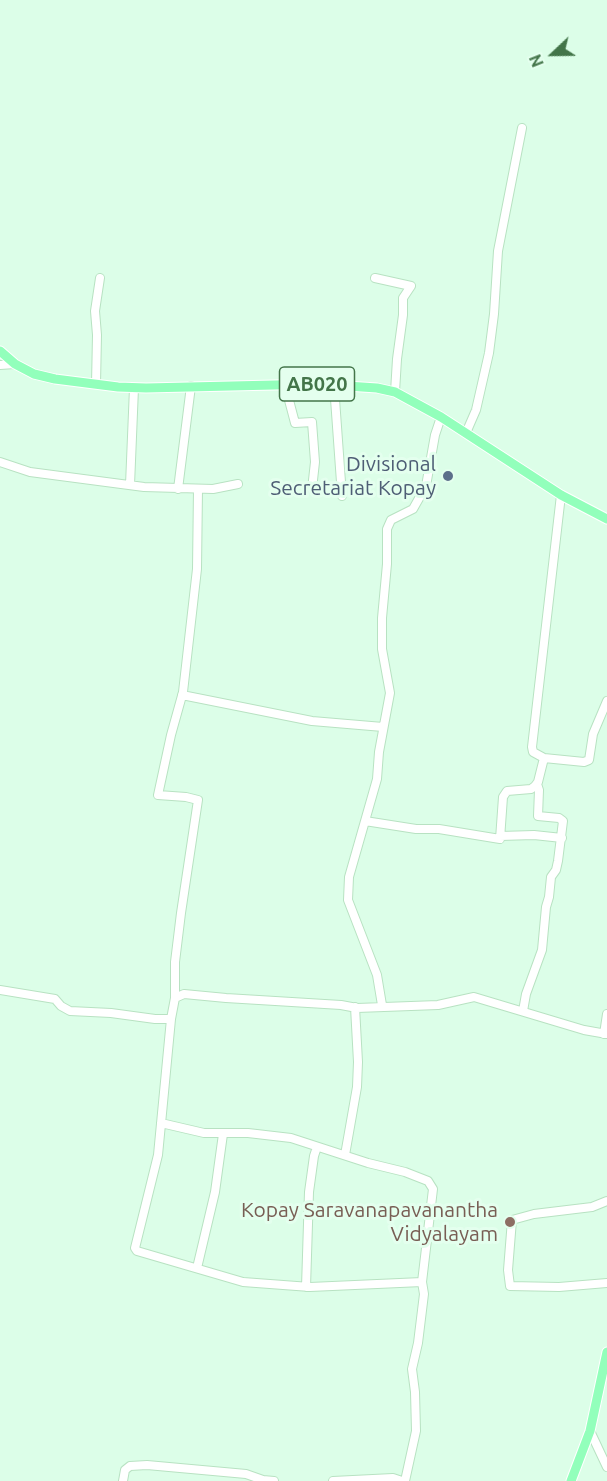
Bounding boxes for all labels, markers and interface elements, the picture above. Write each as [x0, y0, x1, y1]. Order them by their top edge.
north arrow [523, 24, 583, 84]
text: N [526, 52, 547, 70]
road number: AB020 [280, 367, 354, 401]
place label: Divisional Secretariat Kopay [270, 451, 436, 501]
marker: Divisional Secretariat Kopay [441, 469, 455, 483]
place label: Kopay Saravanapavanantha Vidyalayam [241, 1197, 498, 1247]
marker: Kopay Saravanapavanantha Vidyalayam [503, 1215, 517, 1229]

